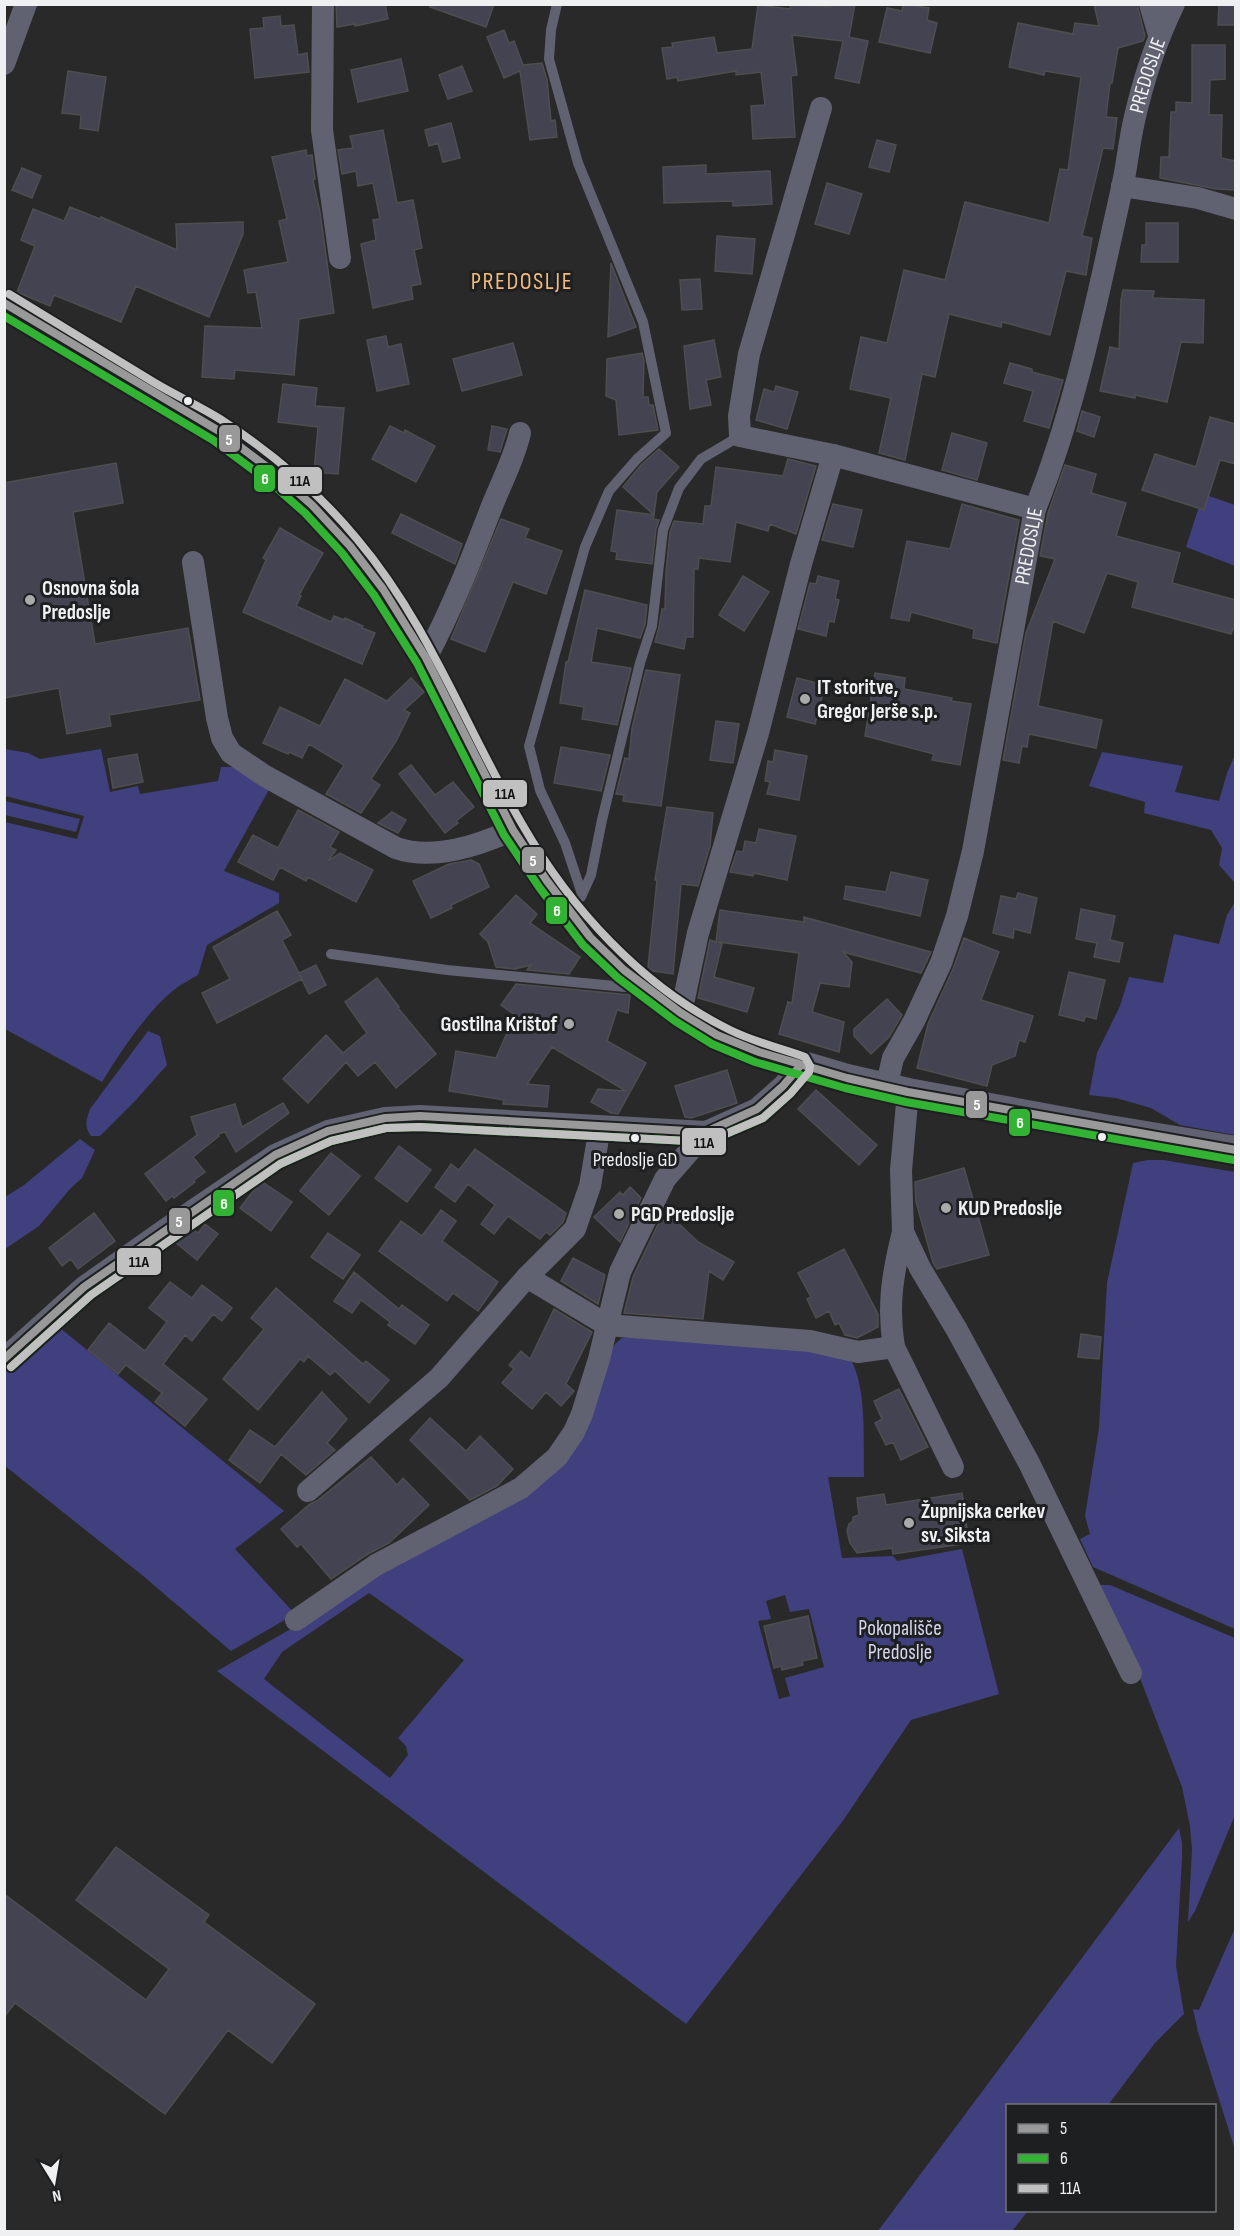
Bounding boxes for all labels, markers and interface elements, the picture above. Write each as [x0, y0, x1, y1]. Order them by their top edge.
street label: PREDOSLJE [1124, 34, 1171, 116]
district label: PREDOSLJE [471, 267, 573, 296]
unlabelled marker [182, 395, 194, 407]
line badge: 5 [218, 424, 241, 453]
text: 5 [225, 431, 233, 450]
line badge: 6 [253, 464, 276, 493]
line badge: 11A [277, 466, 323, 495]
text: 6 [261, 470, 269, 489]
text: 11A [290, 472, 311, 491]
street label: PREDOSLJE [1010, 505, 1048, 586]
place label: Osnovna šola Predoslje [42, 576, 139, 625]
marker: Osnovna šola Predoslje [23, 593, 37, 607]
place label: IT storitve, Gregor Jerše s.p. [817, 675, 938, 724]
marker: IT storitve, Gregor Jerše s.p. [798, 692, 812, 706]
line badge: 11A [482, 779, 528, 808]
text: 11A [495, 785, 516, 804]
line badge: 5 [521, 846, 545, 874]
text: 5 [529, 852, 537, 871]
line badge: 6 [545, 896, 568, 925]
text: 6 [553, 902, 561, 921]
place label: Gostilna Krištof [441, 1012, 557, 1037]
marker: Gostilna Krištof [562, 1017, 576, 1031]
line badge: 5 [965, 1090, 988, 1119]
text: 5 [973, 1096, 981, 1115]
line badge: 6 [1008, 1108, 1031, 1137]
text: 6 [1016, 1114, 1024, 1133]
line badge: 11A [681, 1127, 727, 1156]
unlabelled marker [1096, 1131, 1108, 1143]
marker: Predoslje GD [629, 1132, 641, 1144]
text: 11A [694, 1134, 715, 1153]
place label: Predoslje GD [593, 1148, 677, 1172]
line badge: 6 [212, 1189, 235, 1217]
text: 6 [220, 1195, 228, 1214]
place label: KUD Predoslje [958, 1196, 1062, 1221]
marker: KUD Predoslje [939, 1201, 953, 1215]
place label: PGD Predoslje [631, 1202, 734, 1227]
line badge: 5 [168, 1207, 191, 1235]
marker: PGD Predoslje [612, 1207, 626, 1221]
text: 5 [175, 1213, 183, 1232]
line badge: 11A [116, 1247, 162, 1276]
text: 11A [129, 1253, 150, 1272]
place label: Župnijska cerkev sv. Siksta [921, 1499, 1045, 1548]
marker: Župnijska cerkev sv. Siksta [902, 1516, 916, 1530]
park label: Pokopališče Predoslje [858, 1616, 942, 1665]
legend [1006, 2104, 1216, 2212]
text: 5 [1060, 2118, 1067, 2139]
text: 6 [1060, 2148, 1068, 2169]
north arrow [24, 2152, 84, 2212]
text: 11A [1060, 2178, 1081, 2199]
text: N [51, 2185, 63, 2205]

